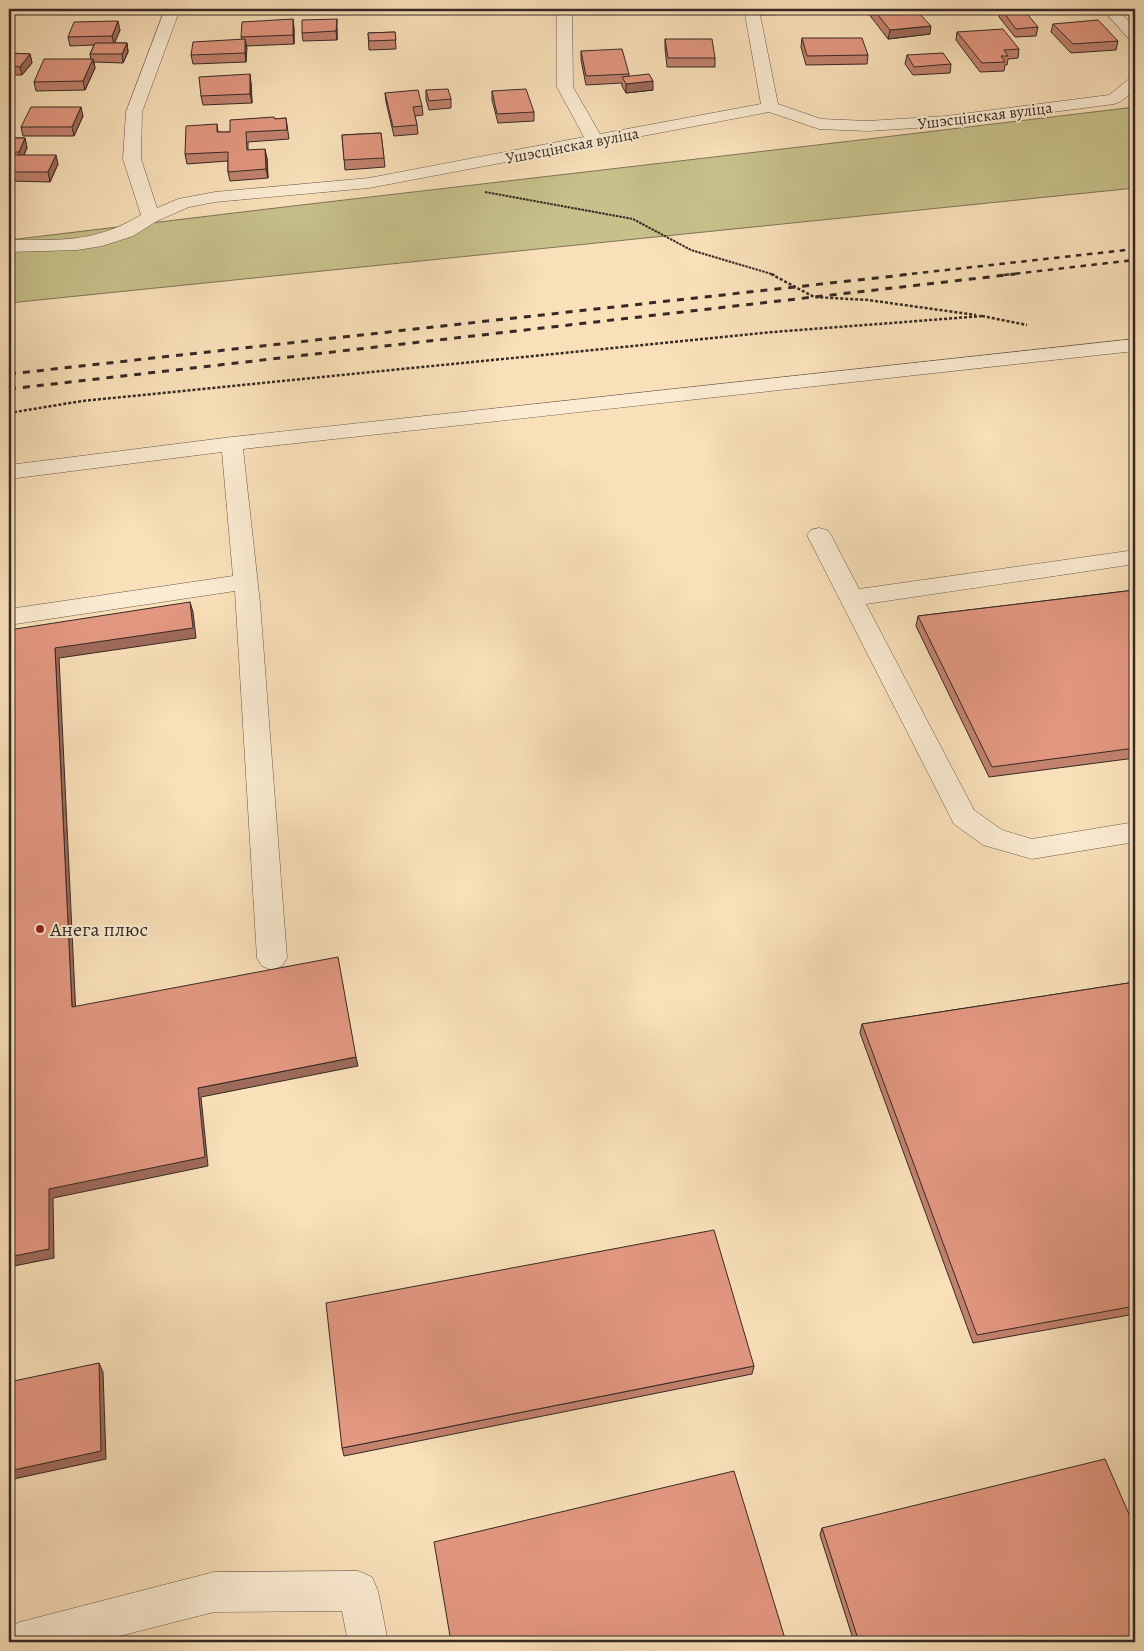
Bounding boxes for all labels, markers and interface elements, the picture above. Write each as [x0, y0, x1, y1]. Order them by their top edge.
street label: Ушэсцінская вуліца [917, 97, 1054, 135]
street label: Ушэсцінская вуліца [504, 122, 641, 170]
place label: Анега плюс [49, 916, 148, 943]
marker: Анега плюс [34, 923, 46, 935]

